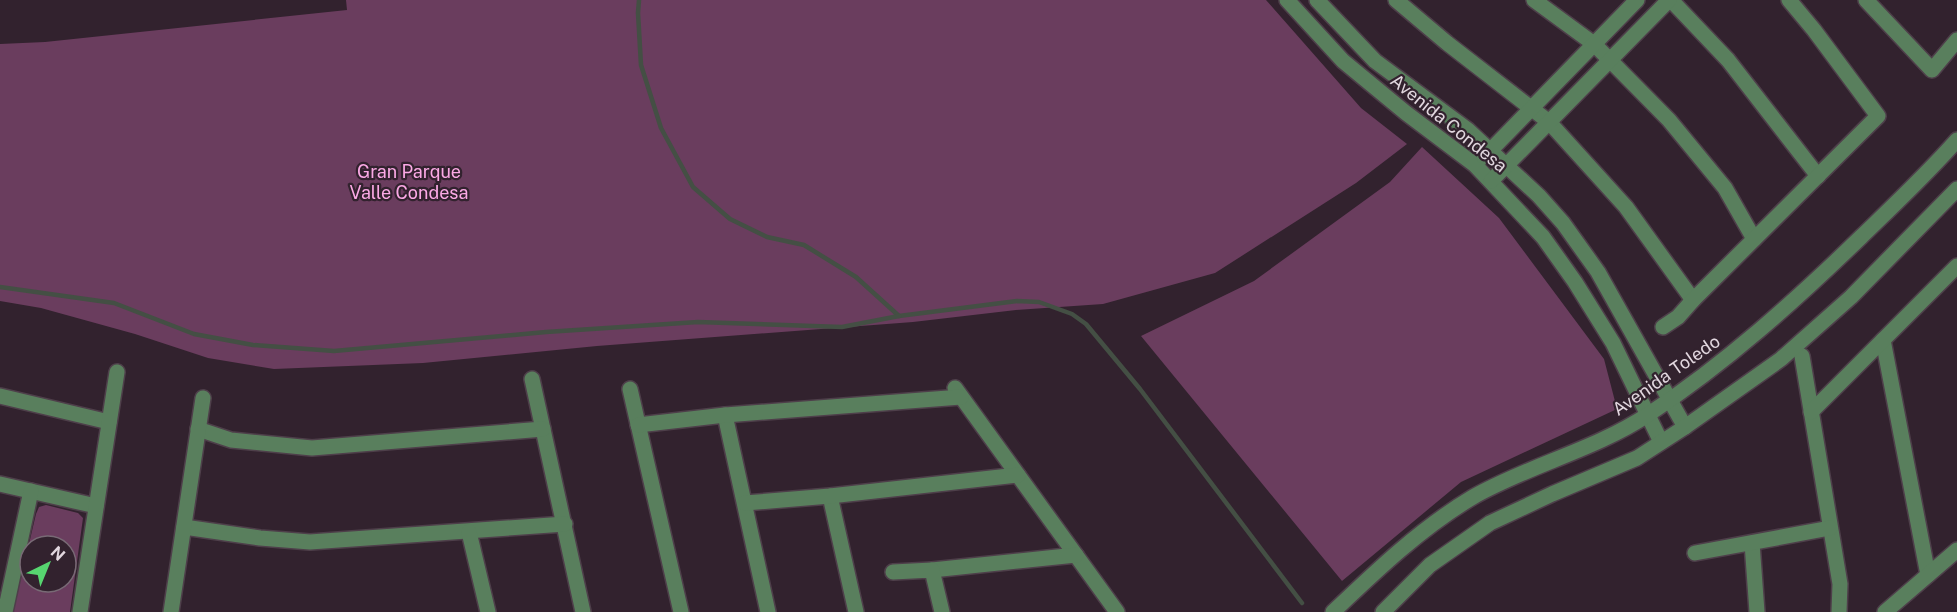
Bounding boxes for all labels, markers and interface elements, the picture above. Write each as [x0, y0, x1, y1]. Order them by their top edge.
street label: Avenida Condesa [1387, 70, 1511, 176]
park label: Gran Parque Valle Condesa [350, 161, 468, 203]
street label: Avenida Toledo [1608, 330, 1724, 420]
north arrow [18, 534, 78, 594]
text: N [47, 542, 69, 565]

